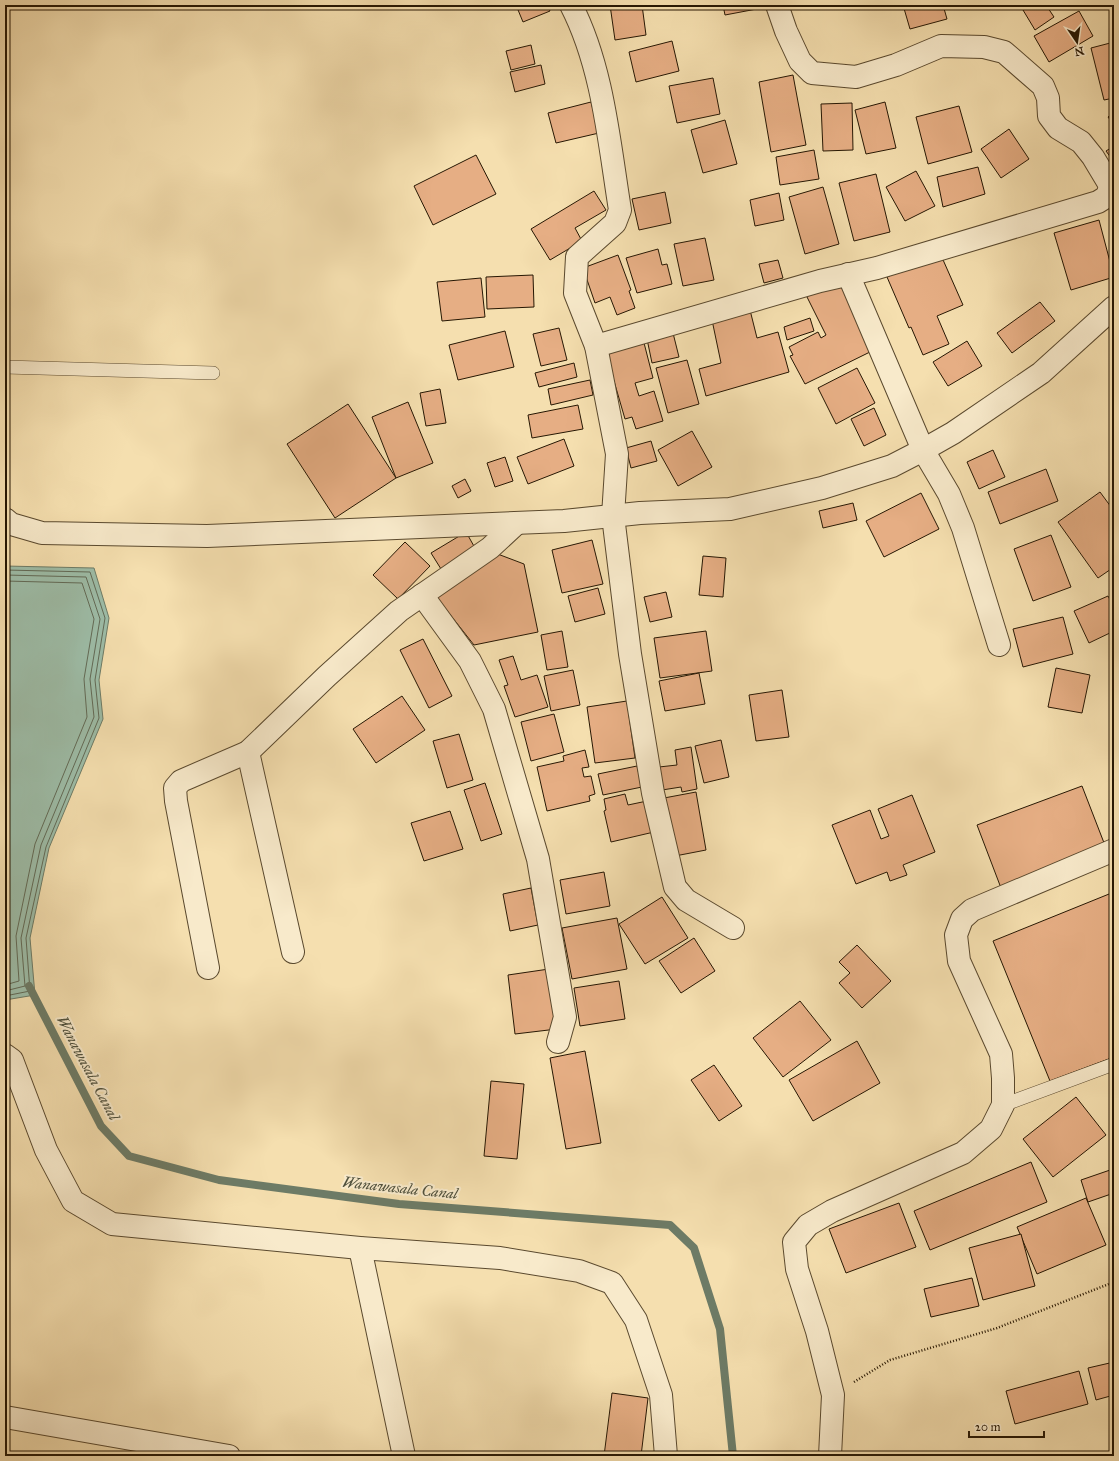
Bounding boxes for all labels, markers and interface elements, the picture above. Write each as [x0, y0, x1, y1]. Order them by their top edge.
north arrow [1057, 22, 1097, 62]
text: N [1072, 44, 1085, 59]
water label: Wanawasala Canal [53, 1013, 124, 1125]
water label: Wanawasala Canal [342, 1173, 460, 1203]
scale bar [969, 1413, 1044, 1439]
text: 20 m [975, 1420, 1001, 1434]

